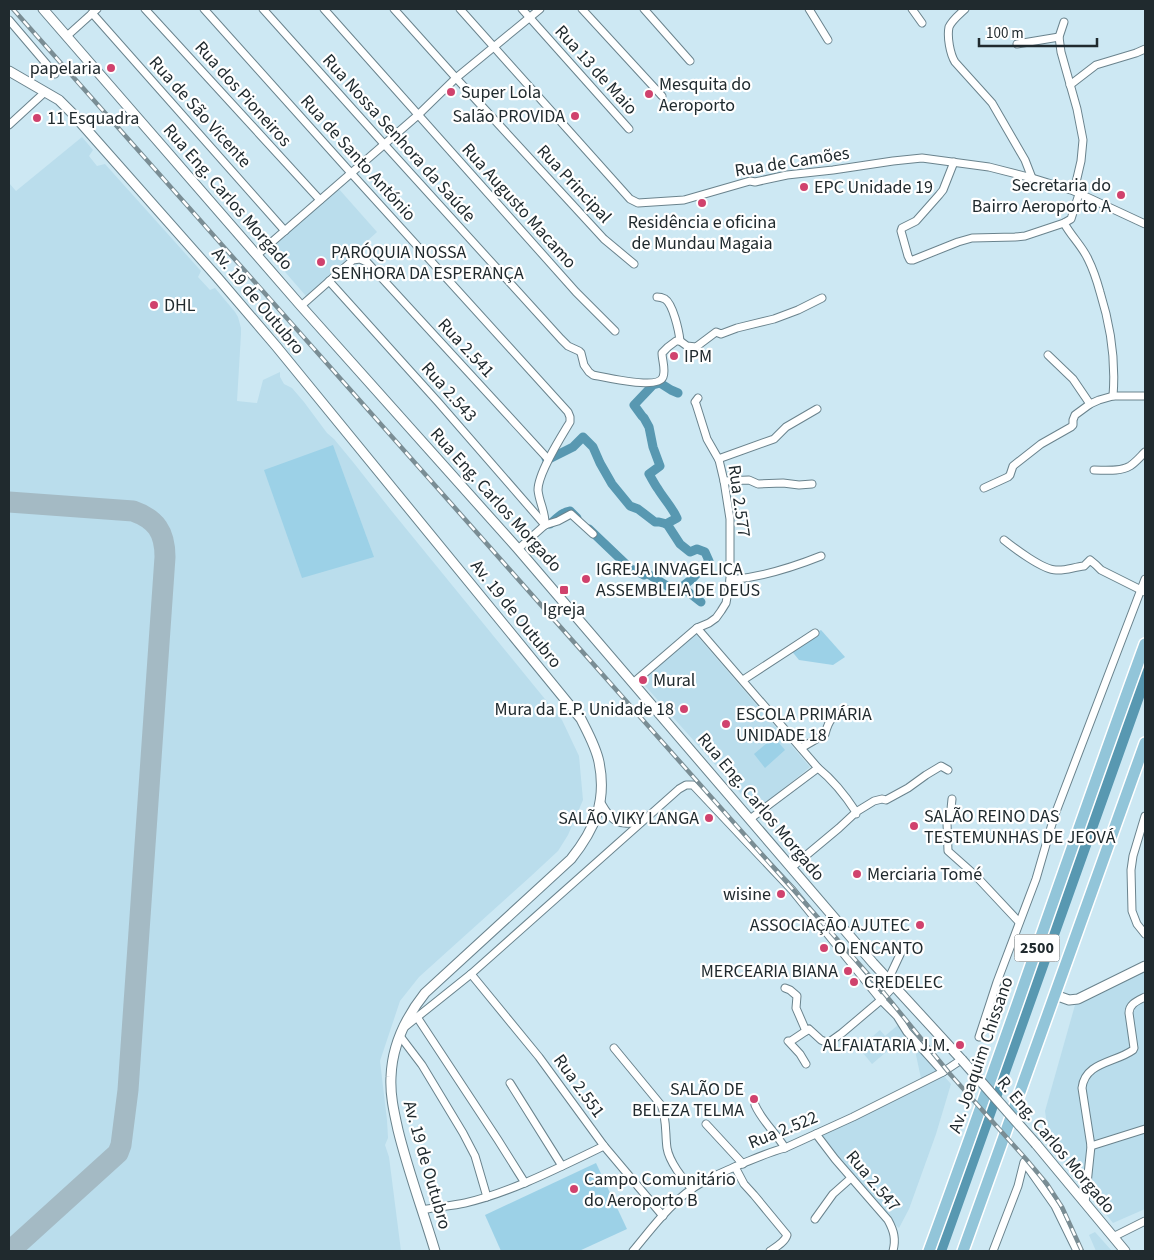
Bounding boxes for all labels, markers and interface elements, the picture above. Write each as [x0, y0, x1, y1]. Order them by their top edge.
scale bar [979, 15, 1096, 47]
street label: Rua 13 de Maio [549, 20, 643, 120]
text: 100 m [986, 23, 1024, 44]
street label: Rua dos Pioneiros [189, 36, 297, 152]
street label: Rua Nossa Senhora da Saúde [317, 49, 481, 228]
street label: Rua de São Vicente [143, 51, 257, 173]
place label: papelaria [30, 56, 101, 81]
marker: papelaria [105, 62, 117, 74]
place label: Mesquita do Aeroporto [659, 72, 751, 118]
place label: Super Lola [461, 80, 541, 105]
marker: Super Lola [445, 86, 457, 98]
marker: Mesquita do Aeroporto [643, 88, 655, 100]
street label: Rua de Santo António [294, 89, 422, 227]
place label: Salão PROVIDA [452, 104, 565, 129]
place label: 11 Esquadra [47, 106, 139, 131]
marker: Salão PROVIDA [569, 110, 581, 122]
marker: 11 Esquadra [31, 112, 43, 124]
street label: Rua Eng. Carlos Morgado [157, 118, 299, 276]
street label: Rua Augusto Macamo [456, 138, 582, 274]
street label: Rua Principal [531, 139, 617, 229]
street label: Rua de Camões [733, 141, 851, 183]
place label: Secretaria do Bairro Aeroporto A [972, 173, 1111, 219]
place label: EPC Unidade 19 [814, 175, 933, 200]
marker: EPC Unidade 19 [798, 181, 810, 193]
marker: Secretaria do Bairro Aeroporto A [1115, 189, 1127, 201]
marker: Residência e oficina de Mundau Magaia [696, 197, 708, 209]
place label: Residência e oficina de Mundau Magaia [628, 210, 776, 256]
place label: PARÓQUIA NOSSA SENHORA DA ESPERANÇA [331, 240, 524, 286]
street label: Av. 19 de Outubro [206, 242, 310, 360]
marker: PARÓQUIA NOSSA SENHORA DA ESPERANÇA [315, 256, 327, 268]
place label: DHL [164, 293, 196, 318]
marker: DHL [148, 299, 160, 311]
street label: Rua 2.541 [432, 313, 500, 383]
place label: IPM [684, 344, 712, 369]
marker: IPM [668, 350, 680, 362]
street label: Rua 2.543 [415, 357, 483, 428]
street label: Rua Eng. Carlos Morgado [424, 422, 568, 578]
street label: Rua 2.577 [722, 463, 756, 539]
street label: Av. 19 de Outubro [464, 554, 568, 674]
place label: IGREJA INVAGELICA ASSEMBLEIA DE DEUS [596, 557, 760, 603]
marker: IGREJA INVAGELICA ASSEMBLEIA DE DEUS [580, 573, 592, 585]
marker: Igreja [558, 584, 570, 596]
place label: Igreja [543, 597, 585, 622]
place label: Mural [653, 668, 695, 693]
marker: Mural [637, 674, 649, 686]
place label: Mura da E.P. Unidade 18 [494, 697, 674, 722]
place label: ESCOLA PRIMÁRIA UNIDADE 18 [736, 702, 872, 748]
marker: Mura da E.P. Unidade 18 [678, 703, 690, 715]
marker: ESCOLA PRIMÁRIA UNIDADE 18 [720, 718, 732, 730]
street label: Rua Eng. Carlos Morgado [691, 727, 831, 887]
place label: SALÃO REINO DAS TESTEMUNHAS DE JEOVÁ [924, 804, 1116, 850]
place label: SALÃO VIKY LANGA [558, 806, 699, 831]
marker: SALÃO VIKY LANGA [703, 812, 715, 824]
marker: SALÃO REINO DAS TESTEMUNHAS DE JEOVÁ [908, 820, 920, 832]
place label: Merciaria Tomé [867, 862, 982, 887]
marker: Merciaria Tomé [851, 868, 863, 880]
place label: wisine [723, 882, 771, 907]
marker: wisine [775, 888, 787, 900]
place label: ASSOCIAÇĀO AJUTEC [750, 913, 910, 938]
marker: ASSOCIAÇĀO AJUTEC [914, 919, 926, 931]
road number: 2500 [1014, 934, 1060, 961]
place label: O ENCANTO [834, 936, 924, 961]
marker: O ENCANTO [818, 942, 830, 954]
place label: MERCEARIA BIANA [701, 959, 838, 984]
marker: MERCEARIA BIANA [842, 965, 854, 977]
place label: CREDELEC [864, 970, 943, 995]
street label: Av. Joaquim Chissano [943, 974, 1019, 1136]
marker: CREDELEC [848, 976, 860, 988]
place label: ALFAIATARIA J.M. [823, 1033, 950, 1058]
marker: ALFAIATARIA J.M. [954, 1039, 966, 1051]
street label: Rua 2.551 [547, 1049, 611, 1123]
street label: R. Eng. Carlos Morgado [991, 1071, 1121, 1219]
place label: SALÃO DE BELEZA TELMA [632, 1077, 744, 1123]
marker: SALÃO DE BELEZA TELMA [748, 1093, 760, 1105]
street label: Av. 19 de Outubro [397, 1098, 457, 1232]
street label: Rua 2.522 [744, 1105, 822, 1155]
street label: Rua 2.547 [840, 1145, 906, 1217]
place label: Campo Comunitário do Aeroporto B [584, 1167, 736, 1213]
marker: Campo Comunitário do Aeroporto B [568, 1183, 580, 1195]

